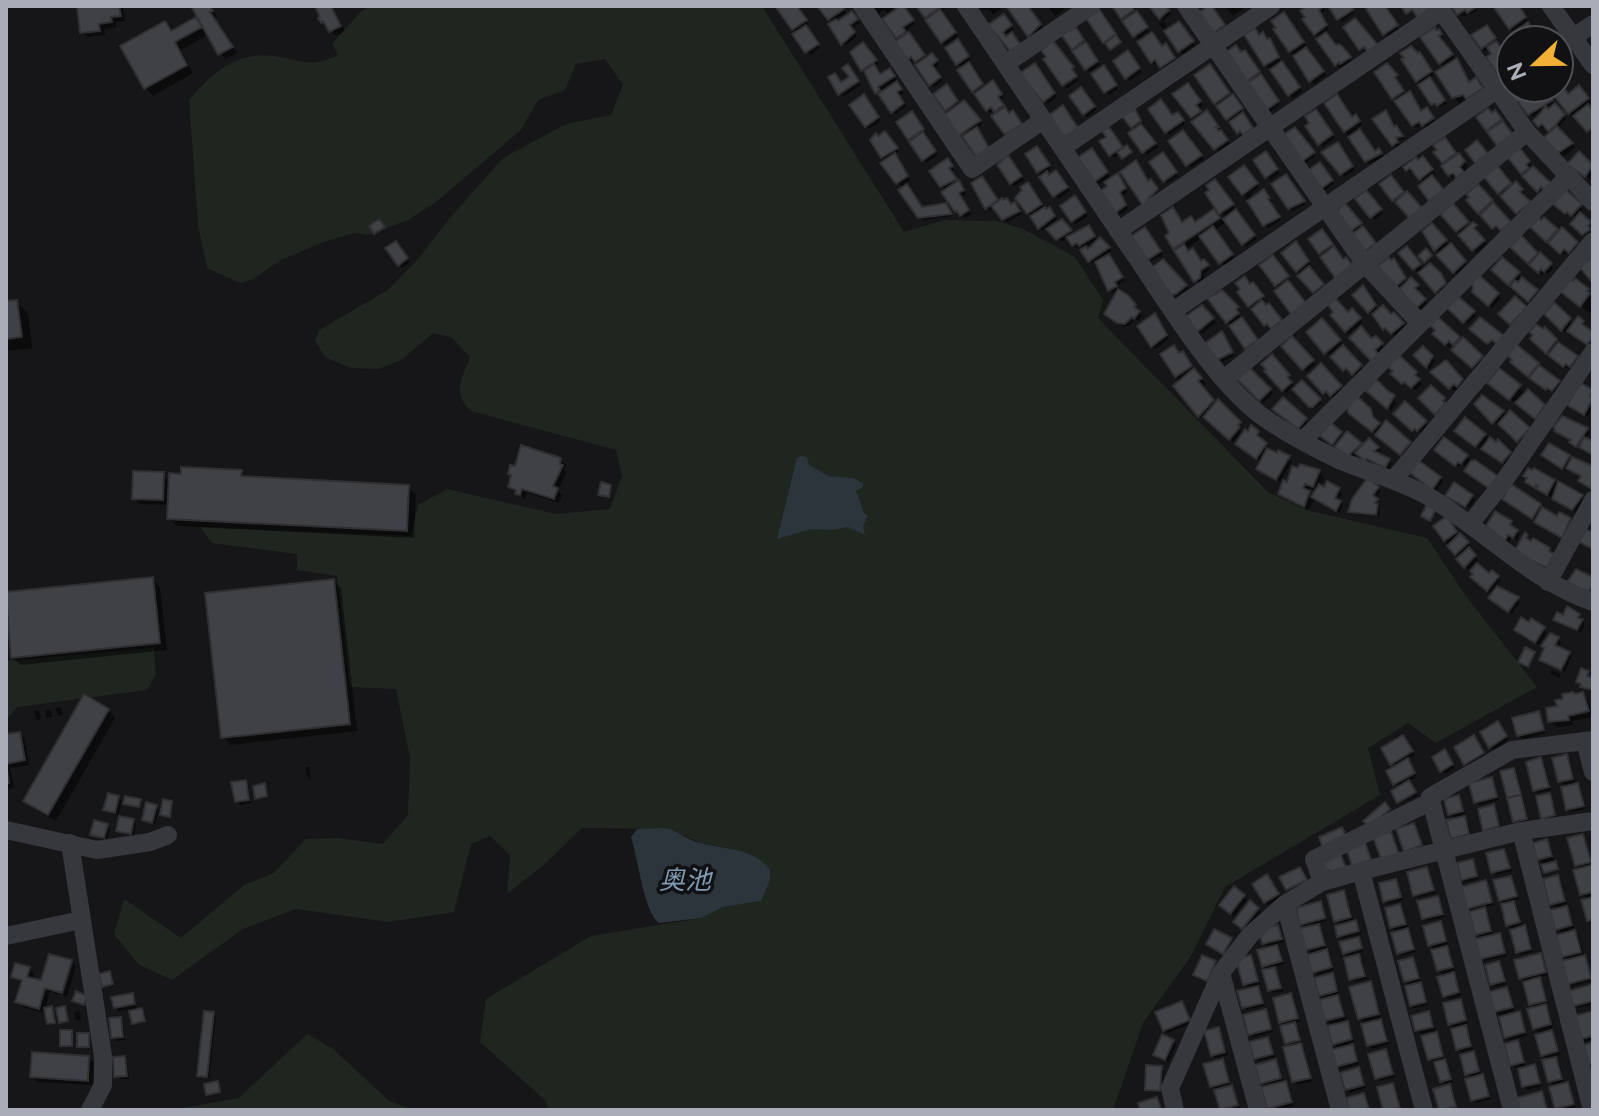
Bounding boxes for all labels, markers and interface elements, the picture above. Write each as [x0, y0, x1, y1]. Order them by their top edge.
north arrow [1495, 24, 1575, 104]
text: N [1501, 59, 1532, 84]
water label: 奥池 [659, 865, 714, 895]

